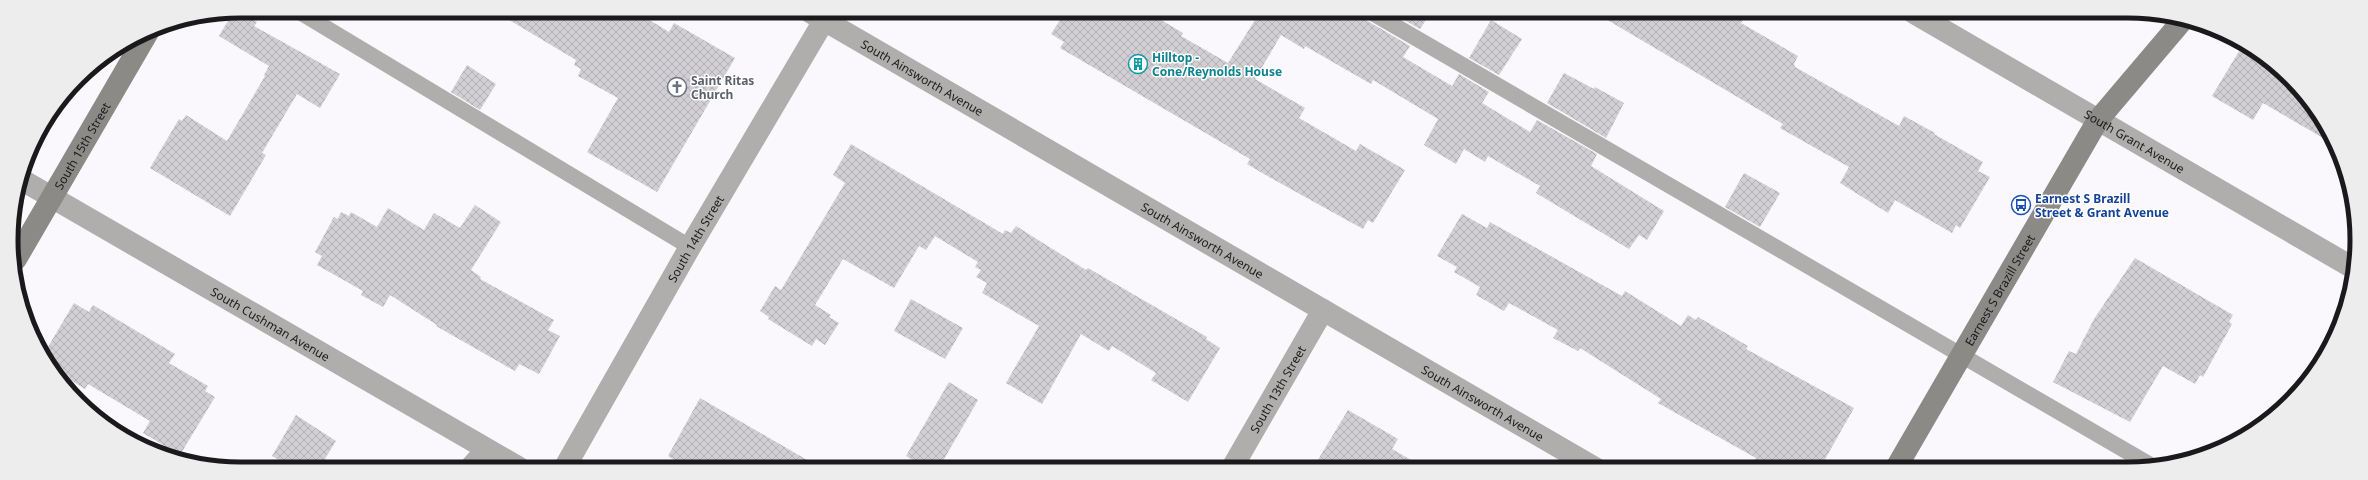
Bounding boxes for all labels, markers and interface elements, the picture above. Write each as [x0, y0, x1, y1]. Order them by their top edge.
street label: South Ainsworth Avenue [858, 35, 987, 120]
place label: Hilltop - Cone/Reynolds House [1152, 49, 1282, 80]
building icon: Hilltop - Cone/Reynolds House [1127, 53, 1149, 75]
place label: Saint Ritas Church [691, 72, 754, 103]
church icon: Saint Ritas Church [666, 76, 688, 98]
street label: South 15th Street [50, 98, 114, 193]
street label: South Grant Avenue [2081, 105, 2188, 177]
place label: Earnest S Brazill Street & Grant Avenue [2035, 190, 2169, 221]
street label: South 14th Street [663, 191, 728, 285]
bus stop icon: Earnest S Brazill Street & Grant Avenue [2010, 194, 2032, 216]
street label: South Ainsworth Avenue [1138, 198, 1267, 282]
street label: Earnest S Brazill Street [1960, 230, 2039, 349]
street label: South Cushman Avenue [208, 283, 333, 365]
street label: South 13th Street [1246, 342, 1310, 436]
street label: South Ainsworth Avenue [1418, 361, 1547, 445]

